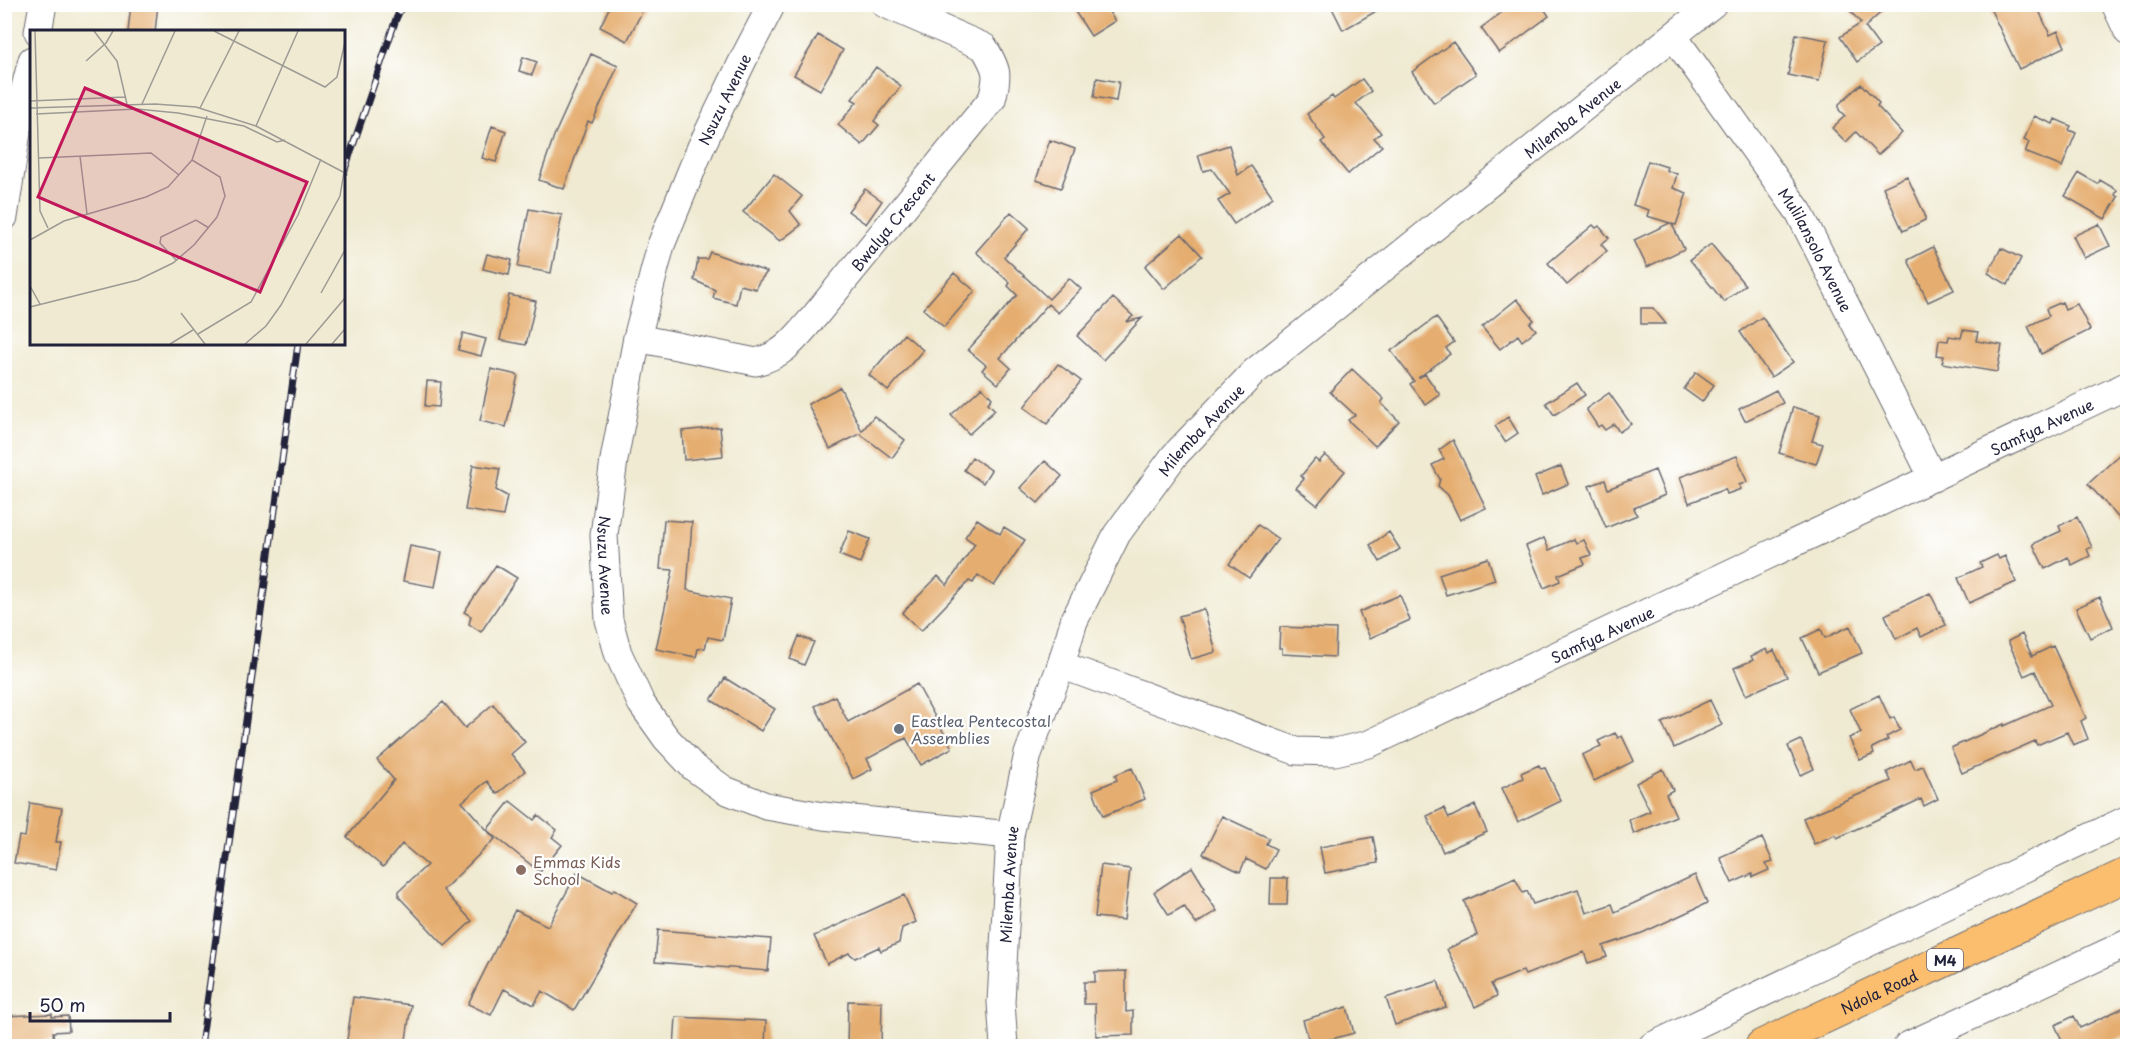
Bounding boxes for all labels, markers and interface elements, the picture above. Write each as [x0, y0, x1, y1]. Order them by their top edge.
inset map [30, 30, 345, 345]
street label: Nsuzu Avenue [692, 49, 756, 149]
street label: Milemba Avenue [1519, 71, 1625, 163]
street label: Bwalya Crescent [845, 167, 940, 276]
street label: Mulilansolo Avenue [1773, 183, 1859, 315]
street label: Milemba Avenue [1152, 378, 1249, 480]
street label: Samfya Avenue [1986, 392, 2097, 460]
street label: Nsuzu Avenue [592, 515, 620, 616]
street label: Samfya Avenue [1547, 600, 1657, 668]
place label: Eastlea Pentecostal Assemblies [911, 709, 1051, 749]
marker: Eastlea Pentecostal Assemblies [892, 722, 906, 736]
street label: Milemba Avenue [993, 823, 1023, 944]
place label: Emmas Kids School [533, 850, 621, 890]
marker: Emmas Kids School [514, 863, 528, 877]
road number: M4 [1927, 949, 1963, 971]
street label: Ndola Road [1836, 963, 1921, 1019]
scale bar [30, 985, 170, 1023]
text: 50 m [39, 991, 86, 1018]

